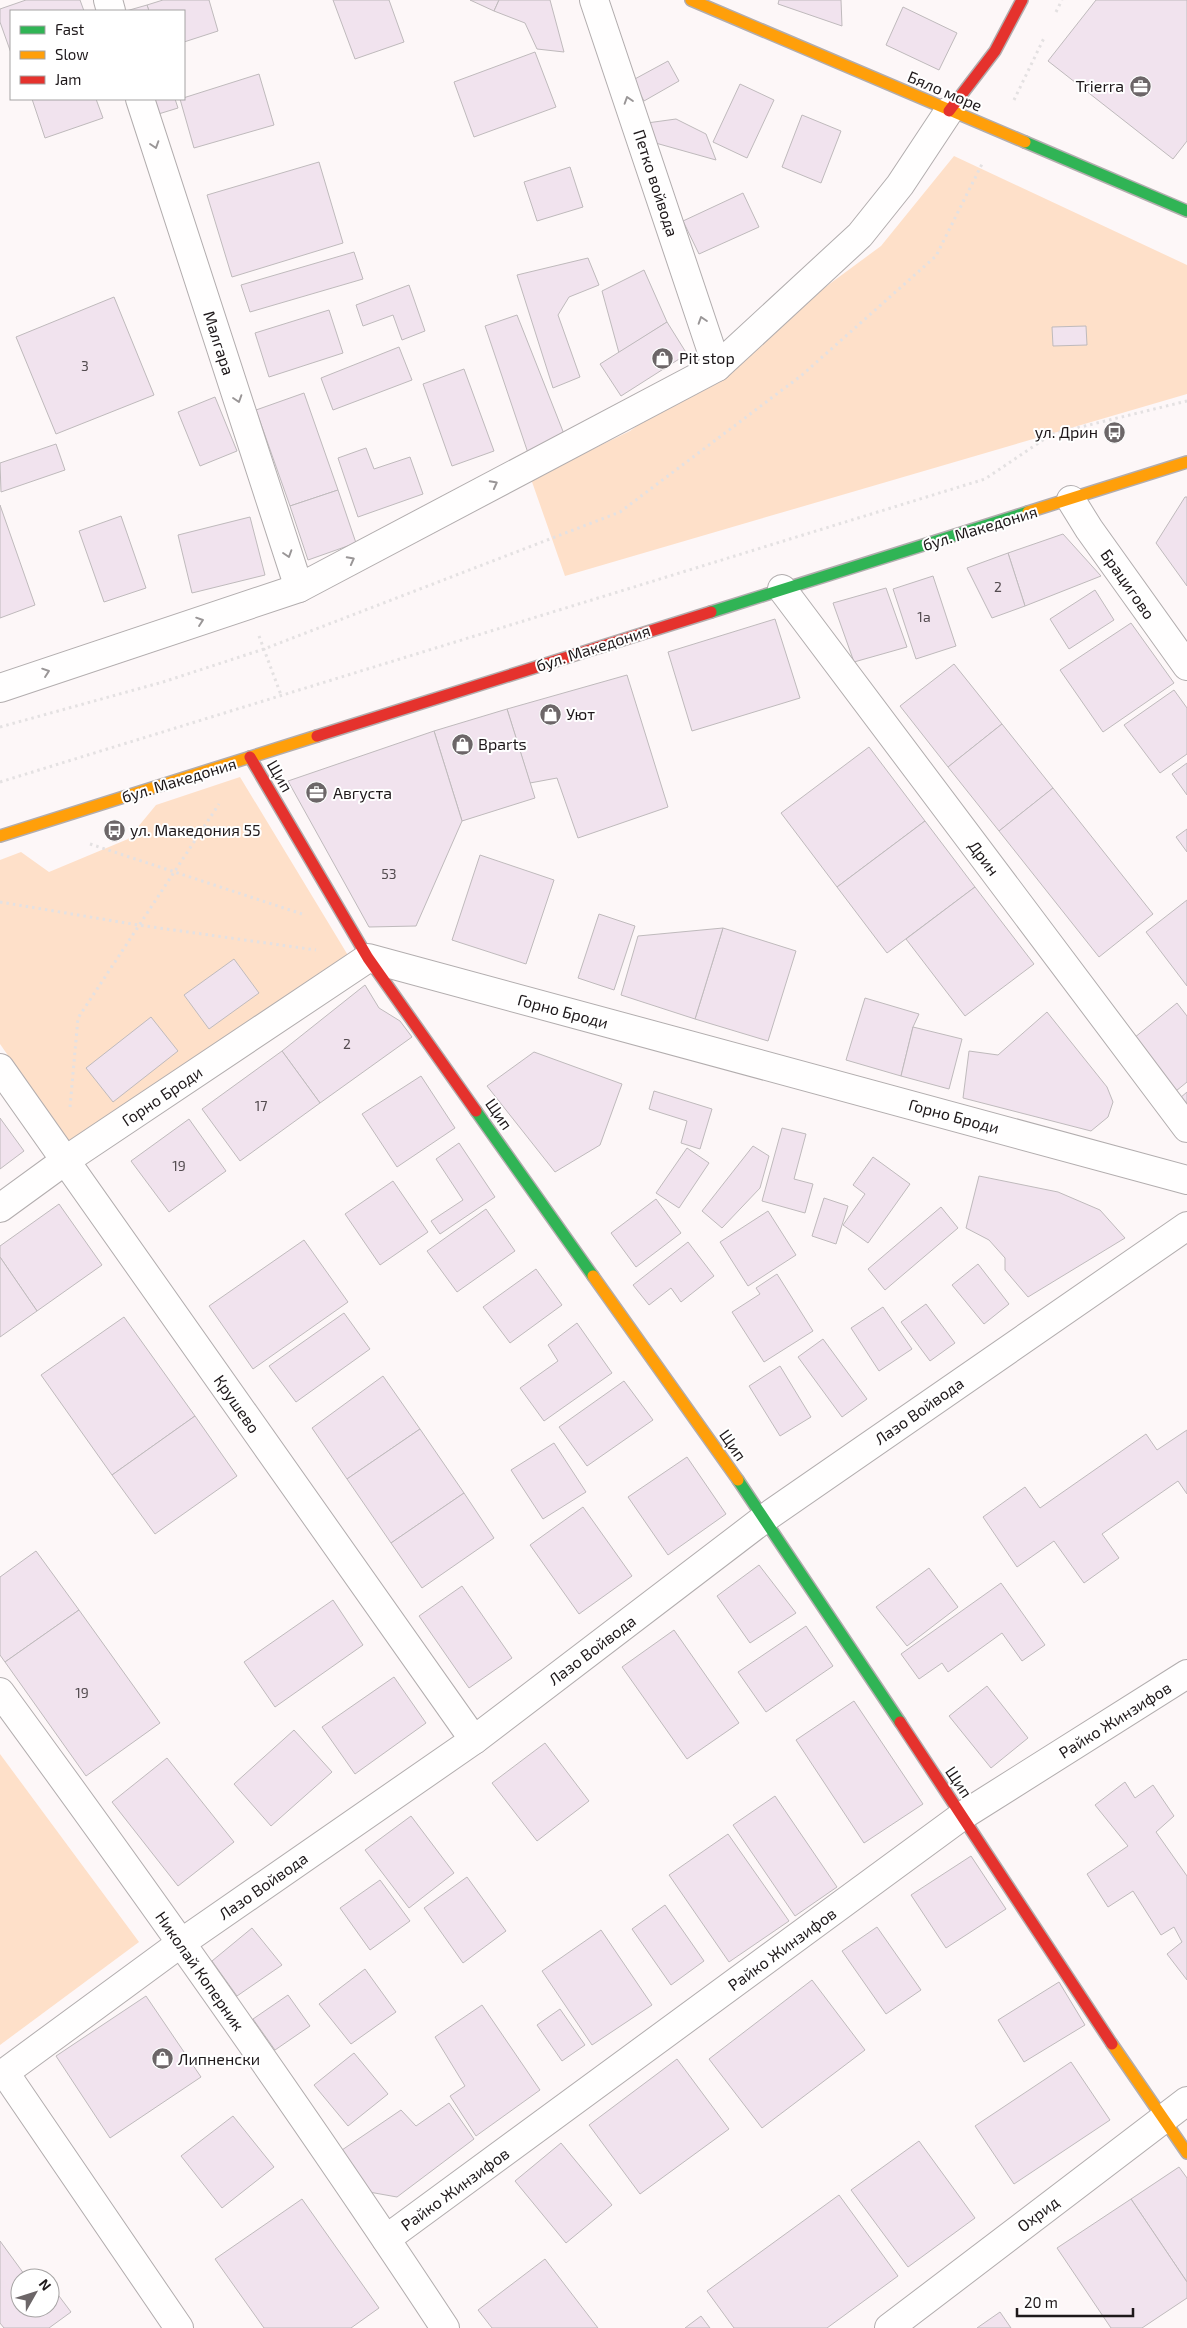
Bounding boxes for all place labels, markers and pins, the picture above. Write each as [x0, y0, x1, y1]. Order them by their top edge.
office icon: Trierra [1128, 74, 1152, 98]
place label: Trierra [1076, 76, 1124, 95]
shop icon: Pit stop [651, 346, 675, 370]
place label: Pit stop [679, 348, 735, 367]
bus stop icon: ул. Дрин [1102, 420, 1126, 444]
place label: ул. Дрин [1035, 422, 1098, 442]
shop icon: Уют [538, 702, 562, 726]
place label: Уют [566, 704, 595, 723]
shop icon: Bparts [450, 732, 474, 756]
place label: Bparts [478, 734, 527, 753]
office icon: Августа [305, 781, 329, 805]
place label: Августа [333, 783, 392, 803]
bus stop icon: ул. Македония 55 [102, 818, 126, 842]
place label: ул. Македония 55 [130, 820, 261, 840]
shop icon: Липненски [150, 2047, 174, 2071]
place label: Липненски [178, 2049, 260, 2068]

